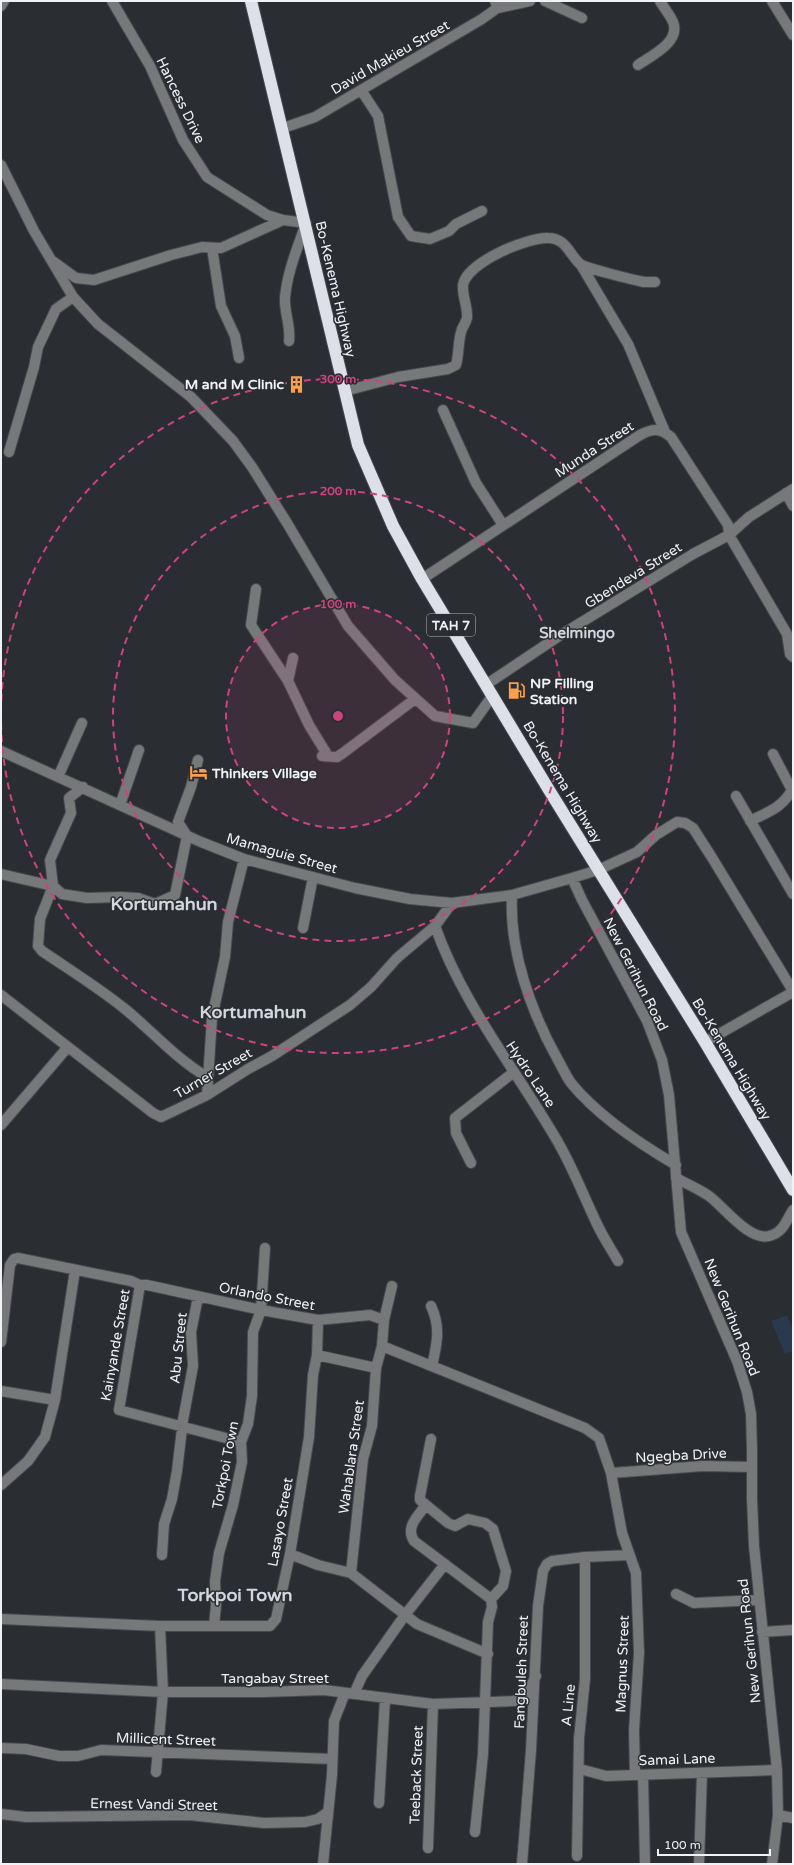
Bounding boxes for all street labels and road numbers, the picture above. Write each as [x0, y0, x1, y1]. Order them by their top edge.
street label: David Makieu Street [328, 16, 453, 98]
street label: Hancess Drive [152, 54, 209, 146]
street label: Bo-Kenema Highway [312, 219, 360, 359]
street label: Munda Street [552, 417, 638, 481]
street label: Gbendeva Street [582, 538, 686, 612]
road number: TAH 7 [427, 614, 475, 636]
street label: Bo-Kenema Highway [519, 718, 606, 847]
street label: Mamaguie Street [224, 830, 340, 878]
street label: New Gerihun Road [600, 915, 672, 1034]
street label: Bo-Kenema Highway [688, 995, 775, 1124]
street label: Hydro Lane [502, 1038, 559, 1111]
street label: Turner Street [171, 1044, 256, 1103]
street label: New Gerihun Road [700, 1256, 763, 1378]
street label: Orlando Street [217, 1279, 317, 1314]
street label: Kainyande Street [97, 1287, 134, 1402]
street label: Abu Street [166, 1311, 191, 1384]
street label: Wahablara Street [335, 1398, 368, 1515]
street label: Torkpoi Town [209, 1420, 242, 1511]
street label: Ngegba Drive [635, 1445, 727, 1466]
street label: Lasayo Street [264, 1476, 297, 1568]
street label: New Gerihun Road [734, 1578, 765, 1704]
street label: Fangbuleh Street [511, 1614, 532, 1729]
street label: Magnus Street [612, 1614, 633, 1713]
street label: Tangabay Street [221, 1670, 330, 1687]
street label: A Line [558, 1683, 579, 1727]
street label: Teeback Street [406, 1725, 427, 1825]
street label: Millicent Street [116, 1729, 217, 1750]
street label: Samai Lane [638, 1750, 716, 1769]
street label: Ernest Vandi Street [90, 1795, 219, 1814]

